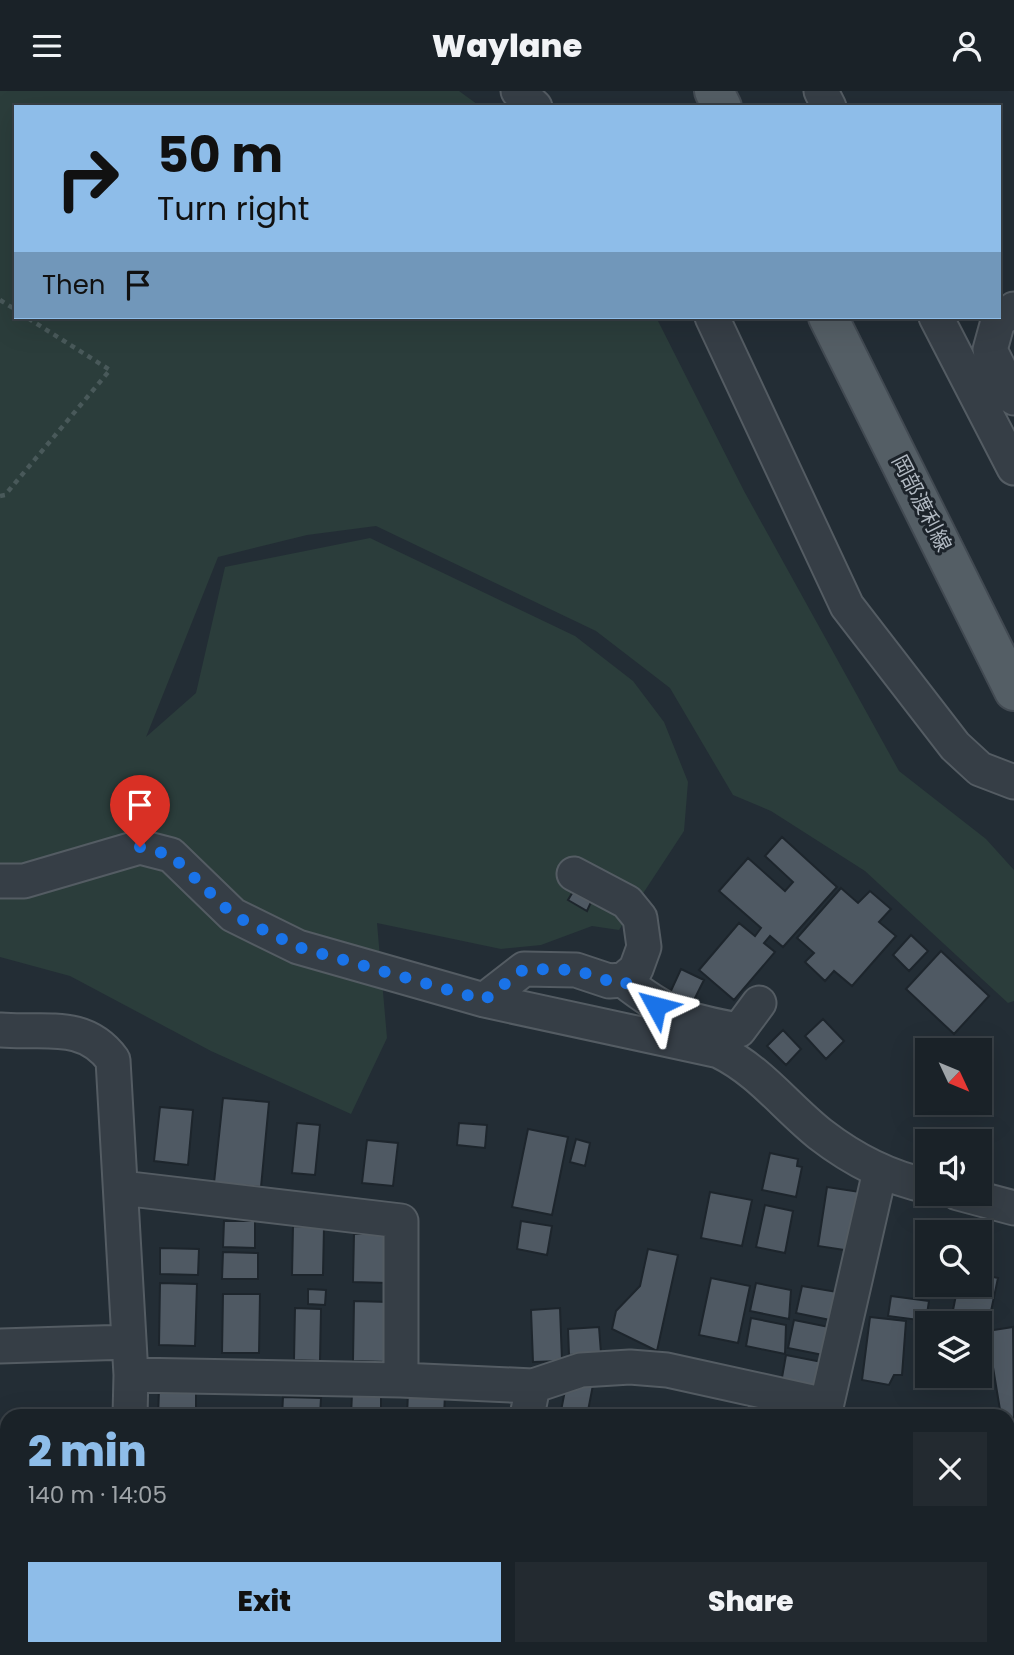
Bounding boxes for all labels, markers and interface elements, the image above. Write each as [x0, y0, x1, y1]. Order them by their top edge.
text: Waylane [432, 23, 582, 68]
icon: menu [28, 27, 66, 65]
icon: person [948, 27, 986, 65]
text: 50 m [157, 121, 283, 189]
icon: right [42, 133, 133, 224]
text: Turn right [157, 186, 309, 231]
icon: arrive [119, 266, 157, 304]
text: Then [42, 267, 105, 303]
street label: 岡部渡利線 [885, 450, 959, 556]
pin [110, 775, 170, 847]
icon: arrive [121, 786, 159, 824]
position arrow [619, 969, 693, 1043]
north arrow [915, 1038, 992, 1115]
map controls [915, 1038, 992, 1388]
button: sound [915, 1129, 992, 1206]
button: search [915, 1220, 992, 1297]
button: layers [915, 1311, 992, 1388]
text: 2 min [28, 1422, 146, 1481]
button: close [913, 1432, 987, 1506]
text: 140 m · 14:05 [28, 1479, 167, 1511]
button: Exit [28, 1562, 501, 1642]
button: Share [515, 1562, 987, 1642]

